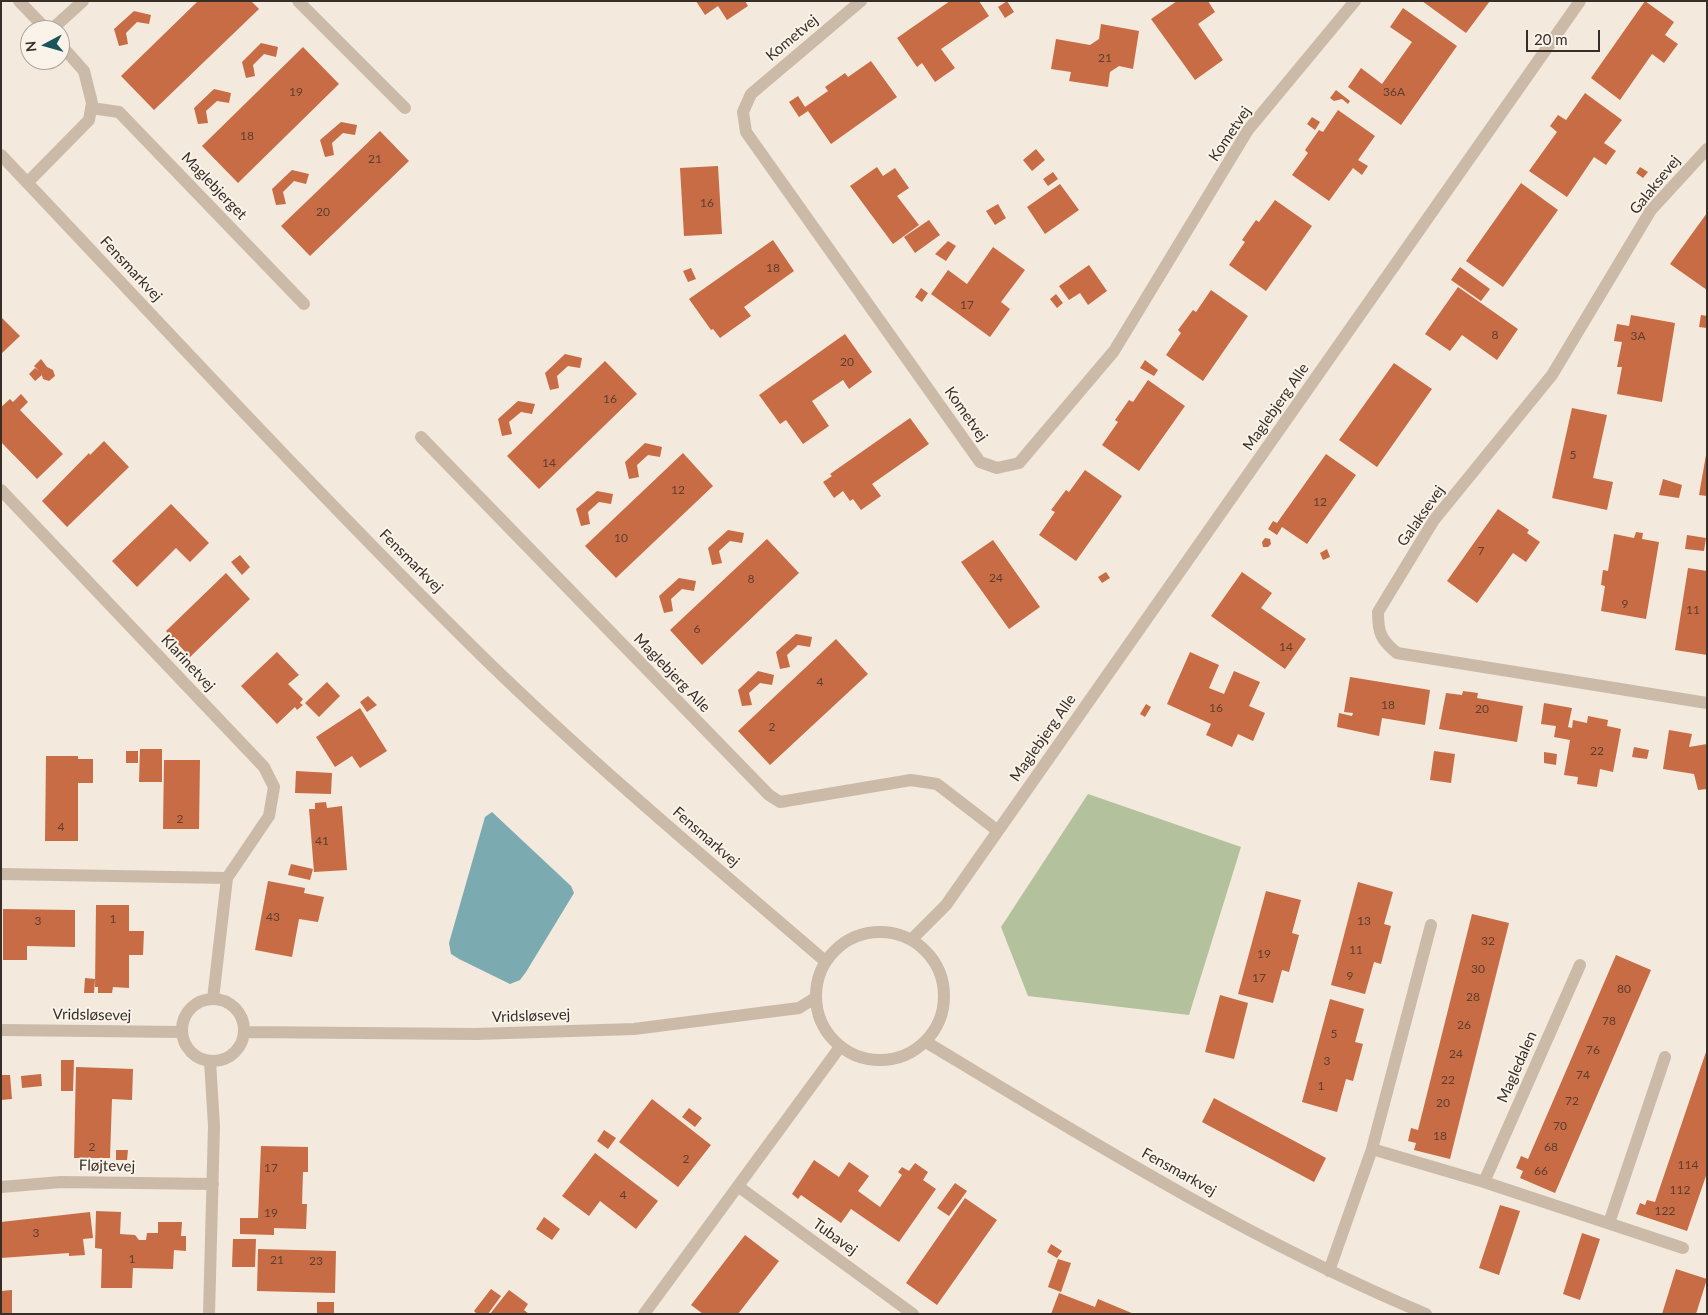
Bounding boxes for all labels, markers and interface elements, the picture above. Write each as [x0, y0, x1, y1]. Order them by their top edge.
street label: Kometvej [762, 11, 822, 65]
north arrow [20, 20, 70, 70]
scale bar [1528, 20, 1602, 52]
text: 20 m [1534, 30, 1568, 48]
text: N [22, 40, 40, 53]
house number: 21 [1098, 51, 1112, 65]
house number: 19 [289, 85, 303, 99]
house number: 36A [1383, 85, 1405, 99]
street label: Kometvej [1205, 103, 1255, 165]
house number: 18 [240, 129, 254, 143]
street label: Maglebjerget [177, 149, 251, 223]
house number: 21 [368, 152, 382, 166]
street label: Galaksevej [1626, 152, 1684, 218]
house number: 16 [700, 196, 714, 210]
house number: 20 [316, 205, 330, 219]
street label: Fensmarkvej [96, 233, 166, 305]
house number: 18 [766, 261, 780, 275]
house number: 17 [960, 298, 974, 312]
house number: 8 [1492, 328, 1498, 342]
house number: 3A [1630, 329, 1646, 343]
house number: 20 [840, 355, 854, 369]
street label: Maglebjerg Alle [1239, 360, 1313, 454]
street label: Kometvej [941, 383, 991, 445]
house number: 16 [603, 392, 617, 406]
house number: 5 [1570, 448, 1576, 462]
house number: 14 [542, 456, 556, 470]
street label: Galaksevej [1393, 482, 1449, 550]
house number: 12 [671, 483, 685, 497]
house number: 12 [1313, 495, 1327, 509]
street label: Fensmarkvej [375, 525, 447, 597]
house number: 10 [614, 531, 628, 545]
house number: 7 [1478, 544, 1484, 558]
house number: 24 [989, 571, 1003, 585]
house number: 8 [748, 572, 754, 586]
house number: 9 [1622, 597, 1628, 611]
house number: 11 [1686, 603, 1700, 617]
house number: 6 [694, 622, 700, 636]
street label: Maglebjerg Alle [630, 630, 714, 716]
street label: Klarinetvej [157, 631, 219, 695]
house number: 14 [1279, 640, 1293, 654]
house number: 4 [817, 675, 823, 689]
street label: Maglebjerg Alle [1006, 691, 1080, 785]
house number: 18 [1381, 698, 1395, 712]
house number: 16 [1209, 701, 1223, 715]
house number: 20 [1475, 702, 1489, 716]
house number: 2 [769, 720, 775, 734]
house number: 22 [1590, 744, 1604, 758]
street label: Fensmarkvej [669, 803, 743, 871]
house number: 2 [177, 812, 183, 826]
house number: 4 [58, 820, 64, 834]
house number: 41 [315, 834, 329, 848]
house number: 43 [266, 910, 280, 924]
house number: 1 [110, 912, 116, 926]
house number: 3 [35, 914, 41, 928]
house number: 13 [1357, 914, 1371, 928]
house number: 32 [1481, 934, 1495, 948]
house number: 11 [1349, 943, 1363, 957]
house number: 19 [1257, 947, 1271, 961]
house number: 30 [1471, 962, 1485, 976]
house number: 9 [1347, 969, 1353, 983]
house number: 17 [1252, 971, 1266, 985]
house number: 80 [1617, 982, 1631, 996]
house number: 28 [1466, 990, 1480, 1004]
street label: Vridsløsevej [53, 1005, 131, 1025]
street label: Vridsløsevej [491, 1006, 571, 1026]
house number: 78 [1602, 1014, 1616, 1028]
house number: 26 [1457, 1018, 1471, 1032]
house number: 5 [1331, 1027, 1337, 1041]
street label: Magledalen [1493, 1029, 1541, 1105]
house number: 76 [1586, 1043, 1600, 1057]
house number: 24 [1449, 1047, 1463, 1061]
house number: 3 [1324, 1054, 1330, 1068]
house number: 74 [1576, 1068, 1590, 1082]
house number: 22 [1441, 1073, 1455, 1087]
house number: 1 [1318, 1079, 1324, 1093]
house number: 72 [1565, 1094, 1579, 1108]
house number: 20 [1436, 1096, 1450, 1110]
house number: 70 [1553, 1119, 1567, 1133]
house number: 18 [1433, 1129, 1447, 1143]
house number: 2 [89, 1140, 95, 1154]
house number: 68 [1544, 1140, 1558, 1154]
street label: Fensmarkvej [1139, 1144, 1219, 1200]
house number: 2 [683, 1152, 689, 1166]
street label: Fløjtevej [79, 1157, 135, 1175]
house number: 114 [1678, 1158, 1698, 1172]
house number: 17 [264, 1161, 278, 1175]
house number: 66 [1534, 1164, 1548, 1178]
house number: 112 [1670, 1183, 1690, 1197]
house number: 4 [620, 1188, 626, 1202]
house number: 122 [1655, 1204, 1675, 1218]
house number: 19 [264, 1206, 278, 1220]
street label: Tubavej [809, 1215, 861, 1259]
house number: 3 [33, 1226, 39, 1240]
house number: 1 [129, 1252, 135, 1266]
house number: 21 [270, 1253, 284, 1267]
house number: 23 [309, 1254, 323, 1268]

